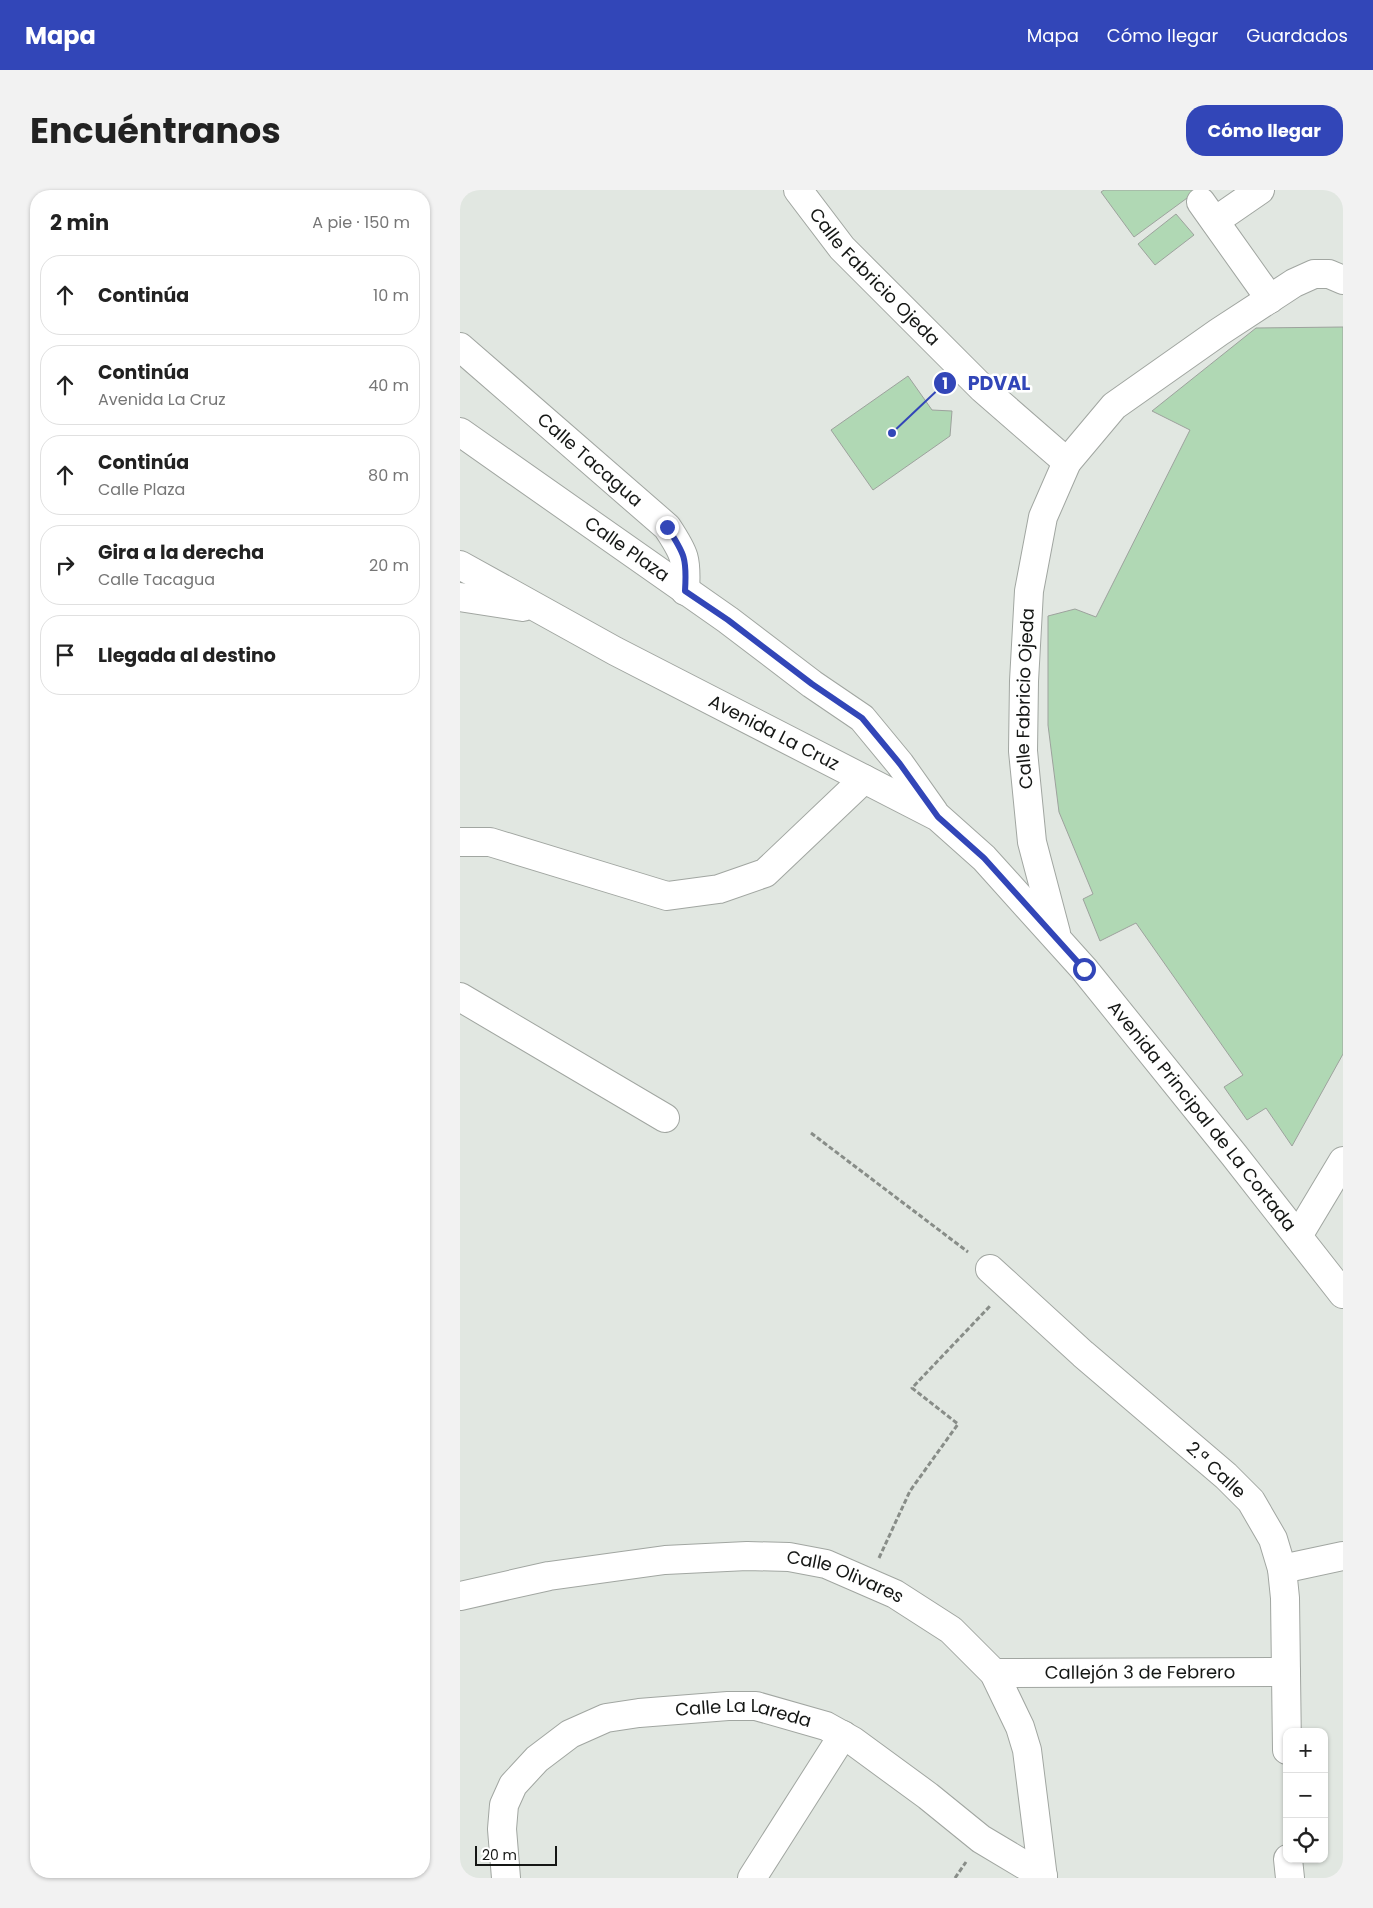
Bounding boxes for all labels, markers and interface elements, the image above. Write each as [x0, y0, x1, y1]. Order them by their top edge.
text: Mapa [25, 19, 96, 52]
text: Mapa [1027, 23, 1079, 48]
text: Cómo llegar [1107, 23, 1218, 48]
text: Guardados [1246, 23, 1348, 48]
button: Cómo llegar [1186, 105, 1343, 156]
text: Encuéntranos [30, 106, 281, 155]
street label: Calle Fabricio Ojeda [804, 202, 946, 351]
text: 2 min [50, 208, 109, 237]
text: A pie · 150 m [312, 211, 410, 234]
icon: ahead [51, 281, 79, 309]
text: Continúa [98, 282, 189, 309]
text: 10 m [373, 284, 409, 307]
text: Continúa [98, 359, 189, 386]
callout: PDVAL [933, 366, 1040, 400]
text: PDVAL [968, 370, 1030, 397]
icon: ahead [51, 371, 79, 399]
text: 1 [942, 373, 948, 394]
text: 40 m [368, 374, 409, 397]
text: Avenida La Cruz [98, 388, 226, 411]
street label: Calle Tacagua [532, 407, 648, 512]
text: Continúa [98, 449, 189, 476]
icon: ahead [51, 461, 79, 489]
text: 80 m [368, 464, 409, 487]
text: Calle Plaza [98, 478, 185, 501]
street label: Calle Plaza [580, 510, 675, 587]
route end [656, 516, 679, 539]
text: Gira a la derecha [98, 539, 264, 566]
icon: right [51, 551, 79, 579]
text: 20 m [369, 554, 409, 577]
text: Calle Tacagua [98, 568, 215, 591]
street label: Calle Fabricio Ojeda [1010, 607, 1040, 790]
icon: arrive [51, 641, 79, 669]
text: Llegada al destino [98, 642, 276, 669]
street label: Avenida La Cruz [705, 688, 844, 776]
route start [1073, 958, 1096, 981]
street label: Avenida Principal de La Cortada [1102, 995, 1302, 1236]
street label: 2.ª Calle [1181, 1436, 1252, 1504]
street label: Calle Olivares [785, 1544, 909, 1609]
street label: Callejón 3 de Febrero [1045, 1659, 1235, 1685]
street label: Calle La Lareda [674, 1693, 814, 1733]
map controls [1283, 1728, 1328, 1863]
button: + [1283, 1728, 1328, 1773]
button: − [1283, 1773, 1328, 1818]
button: locate [1283, 1818, 1328, 1863]
scale bar [475, 1843, 558, 1866]
text: 20 m [482, 1845, 517, 1865]

